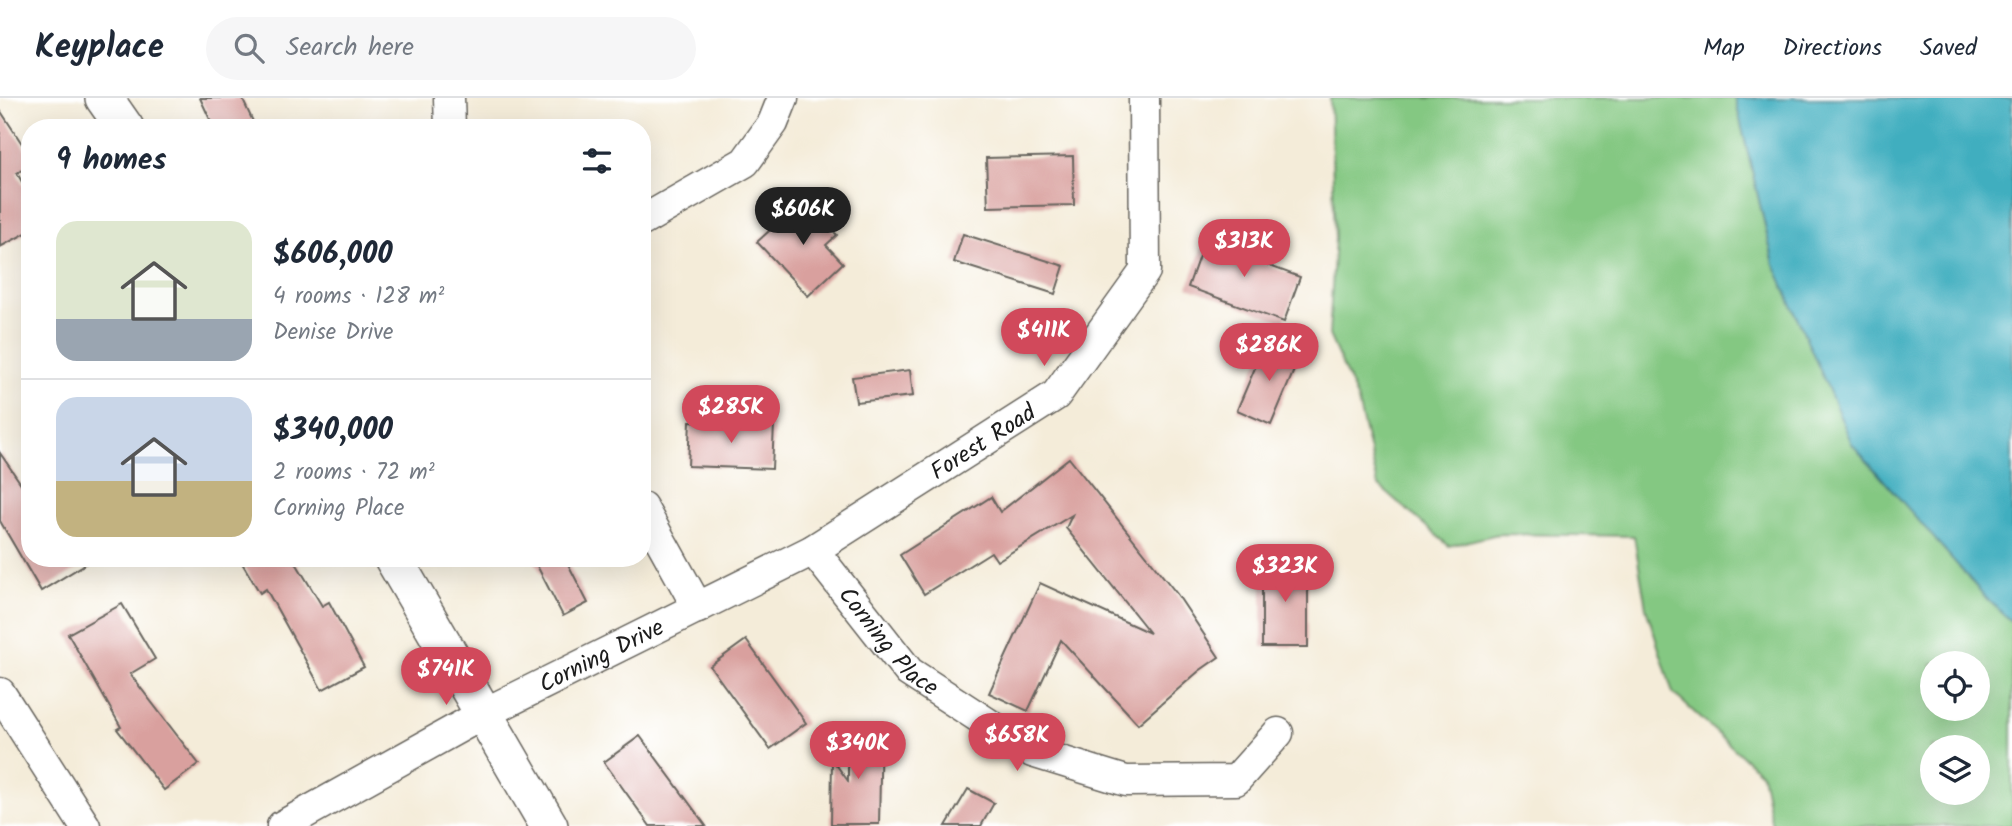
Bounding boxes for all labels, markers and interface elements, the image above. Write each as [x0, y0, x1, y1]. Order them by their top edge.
search box [206, 17, 696, 80]
text: Keyplace [35, 22, 164, 75]
text: Search here [286, 27, 414, 69]
icon: search [230, 29, 268, 67]
text: Map [1703, 29, 1745, 68]
text: Directions [1783, 29, 1882, 68]
text: Saved [1920, 29, 1977, 68]
text: 9 homes [56, 137, 167, 185]
icon: filters [578, 142, 616, 180]
pin: $606K [754, 188, 852, 247]
text: $606K [771, 192, 835, 228]
pin: $313K [1195, 220, 1293, 279]
text: $313K [1214, 224, 1274, 260]
text: $606,000 [273, 231, 393, 279]
icon: home [112, 249, 196, 333]
text: 4 rooms · 128 m² [273, 279, 444, 315]
pin: $411K [995, 308, 1093, 368]
text: $411K [1017, 313, 1071, 349]
text: Denise Drive [273, 315, 393, 351]
pin: $286K [1220, 324, 1318, 383]
text: $286K [1236, 328, 1302, 364]
pin: $285K [682, 386, 780, 445]
text: $285K [698, 390, 764, 426]
street label: Forest Road [923, 394, 1045, 492]
text: $340,000 [273, 407, 393, 455]
icon: home [112, 425, 196, 509]
text: 2 rooms · 72 m² [273, 455, 435, 491]
text: Corning Place [273, 491, 404, 527]
pin: $323K [1236, 545, 1334, 604]
text: $323K [1252, 549, 1318, 585]
street label: Corning Place [828, 578, 946, 707]
street label: Corning Drive [532, 609, 671, 704]
pin: $741K [397, 648, 495, 707]
map controls [1920, 651, 1990, 805]
button: locate [1920, 651, 1990, 721]
text: $741K [417, 652, 475, 688]
pin: $658K [968, 714, 1066, 773]
text: $658K [984, 718, 1050, 754]
pin: $340K [809, 722, 907, 781]
text: $340K [826, 726, 890, 762]
button: layers [1920, 735, 1990, 805]

